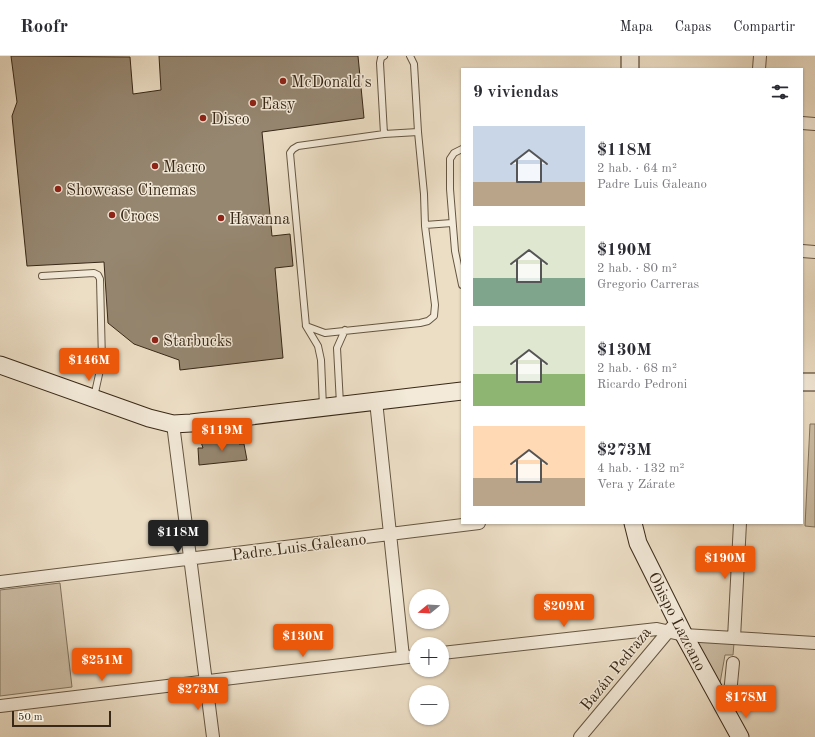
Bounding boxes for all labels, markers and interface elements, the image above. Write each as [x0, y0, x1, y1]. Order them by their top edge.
text: Roofr [20, 18, 68, 37]
text: Mapa [620, 20, 653, 34]
text: Capas [675, 20, 711, 34]
text: Compartir [733, 20, 795, 34]
place label: McDonald's [291, 75, 372, 91]
marker: McDonald's [278, 76, 288, 86]
icon: filters [769, 81, 791, 103]
text: 9 viviendas [473, 84, 558, 101]
place label: Easy [261, 97, 296, 113]
marker: Easy [248, 98, 258, 108]
place label: Disco [211, 112, 250, 128]
marker: Disco [198, 113, 208, 123]
icon: home [505, 142, 553, 190]
text: $118M [597, 142, 652, 159]
place label: Macro [163, 160, 206, 176]
marker: Macro [150, 161, 160, 171]
text: 2 hab. · 64 m² [597, 162, 677, 175]
text: Padre Luis Galeano [597, 178, 707, 191]
place label: Showcase Cinemas [66, 183, 196, 199]
marker: Showcase Cinemas [53, 184, 63, 194]
place label: Crocs [120, 209, 159, 225]
marker: Crocs [107, 210, 117, 220]
place label: Havanna [229, 212, 290, 228]
marker: Havanna [216, 213, 226, 223]
icon: home [505, 242, 553, 290]
text: $190M [597, 242, 652, 259]
text: 2 hab. · 80 m² [597, 262, 677, 275]
text: Gregorio Carreras [597, 278, 699, 291]
place label: Starbucks [163, 334, 232, 350]
marker: Starbucks [150, 335, 160, 345]
icon: home [505, 342, 553, 390]
text: $130M [597, 342, 652, 359]
pin: $146M [61, 348, 117, 382]
text: $146M [68, 354, 110, 367]
text: 2 hab. · 68 m² [597, 362, 677, 375]
text: Ricardo Pedroni [597, 378, 687, 391]
pin: $119M [194, 418, 250, 452]
text: $119M [201, 424, 243, 437]
icon: home [505, 442, 553, 490]
text: $273M [597, 442, 652, 459]
text: 4 hab. · 132 m² [597, 462, 684, 475]
text: Vera y Zárate [597, 478, 675, 491]
pin: $118M [150, 520, 206, 554]
text: $118M [157, 526, 199, 539]
street label: Padre Luis Galeano [231, 532, 367, 564]
pin: $190M [697, 546, 753, 580]
text: $190M [704, 552, 746, 565]
street label: Obispo Lazcano [644, 570, 708, 674]
north arrow [409, 589, 449, 629]
map controls [409, 589, 449, 725]
pin: $209M [536, 594, 592, 628]
text: $209M [543, 600, 585, 613]
pin: $130M [275, 624, 331, 658]
street label: Bazán Pedraza [578, 624, 655, 714]
text: $130M [282, 630, 324, 643]
button: + [409, 637, 449, 677]
pin: $251M [74, 648, 130, 682]
text: $251M [81, 654, 123, 667]
pin: $273M [170, 677, 226, 711]
text: $273M [177, 683, 219, 696]
button: − [409, 685, 449, 725]
pin: $178M [718, 685, 774, 719]
text: $178M [725, 691, 767, 704]
scale bar [12, 709, 111, 728]
text: 50 m [18, 712, 43, 723]

